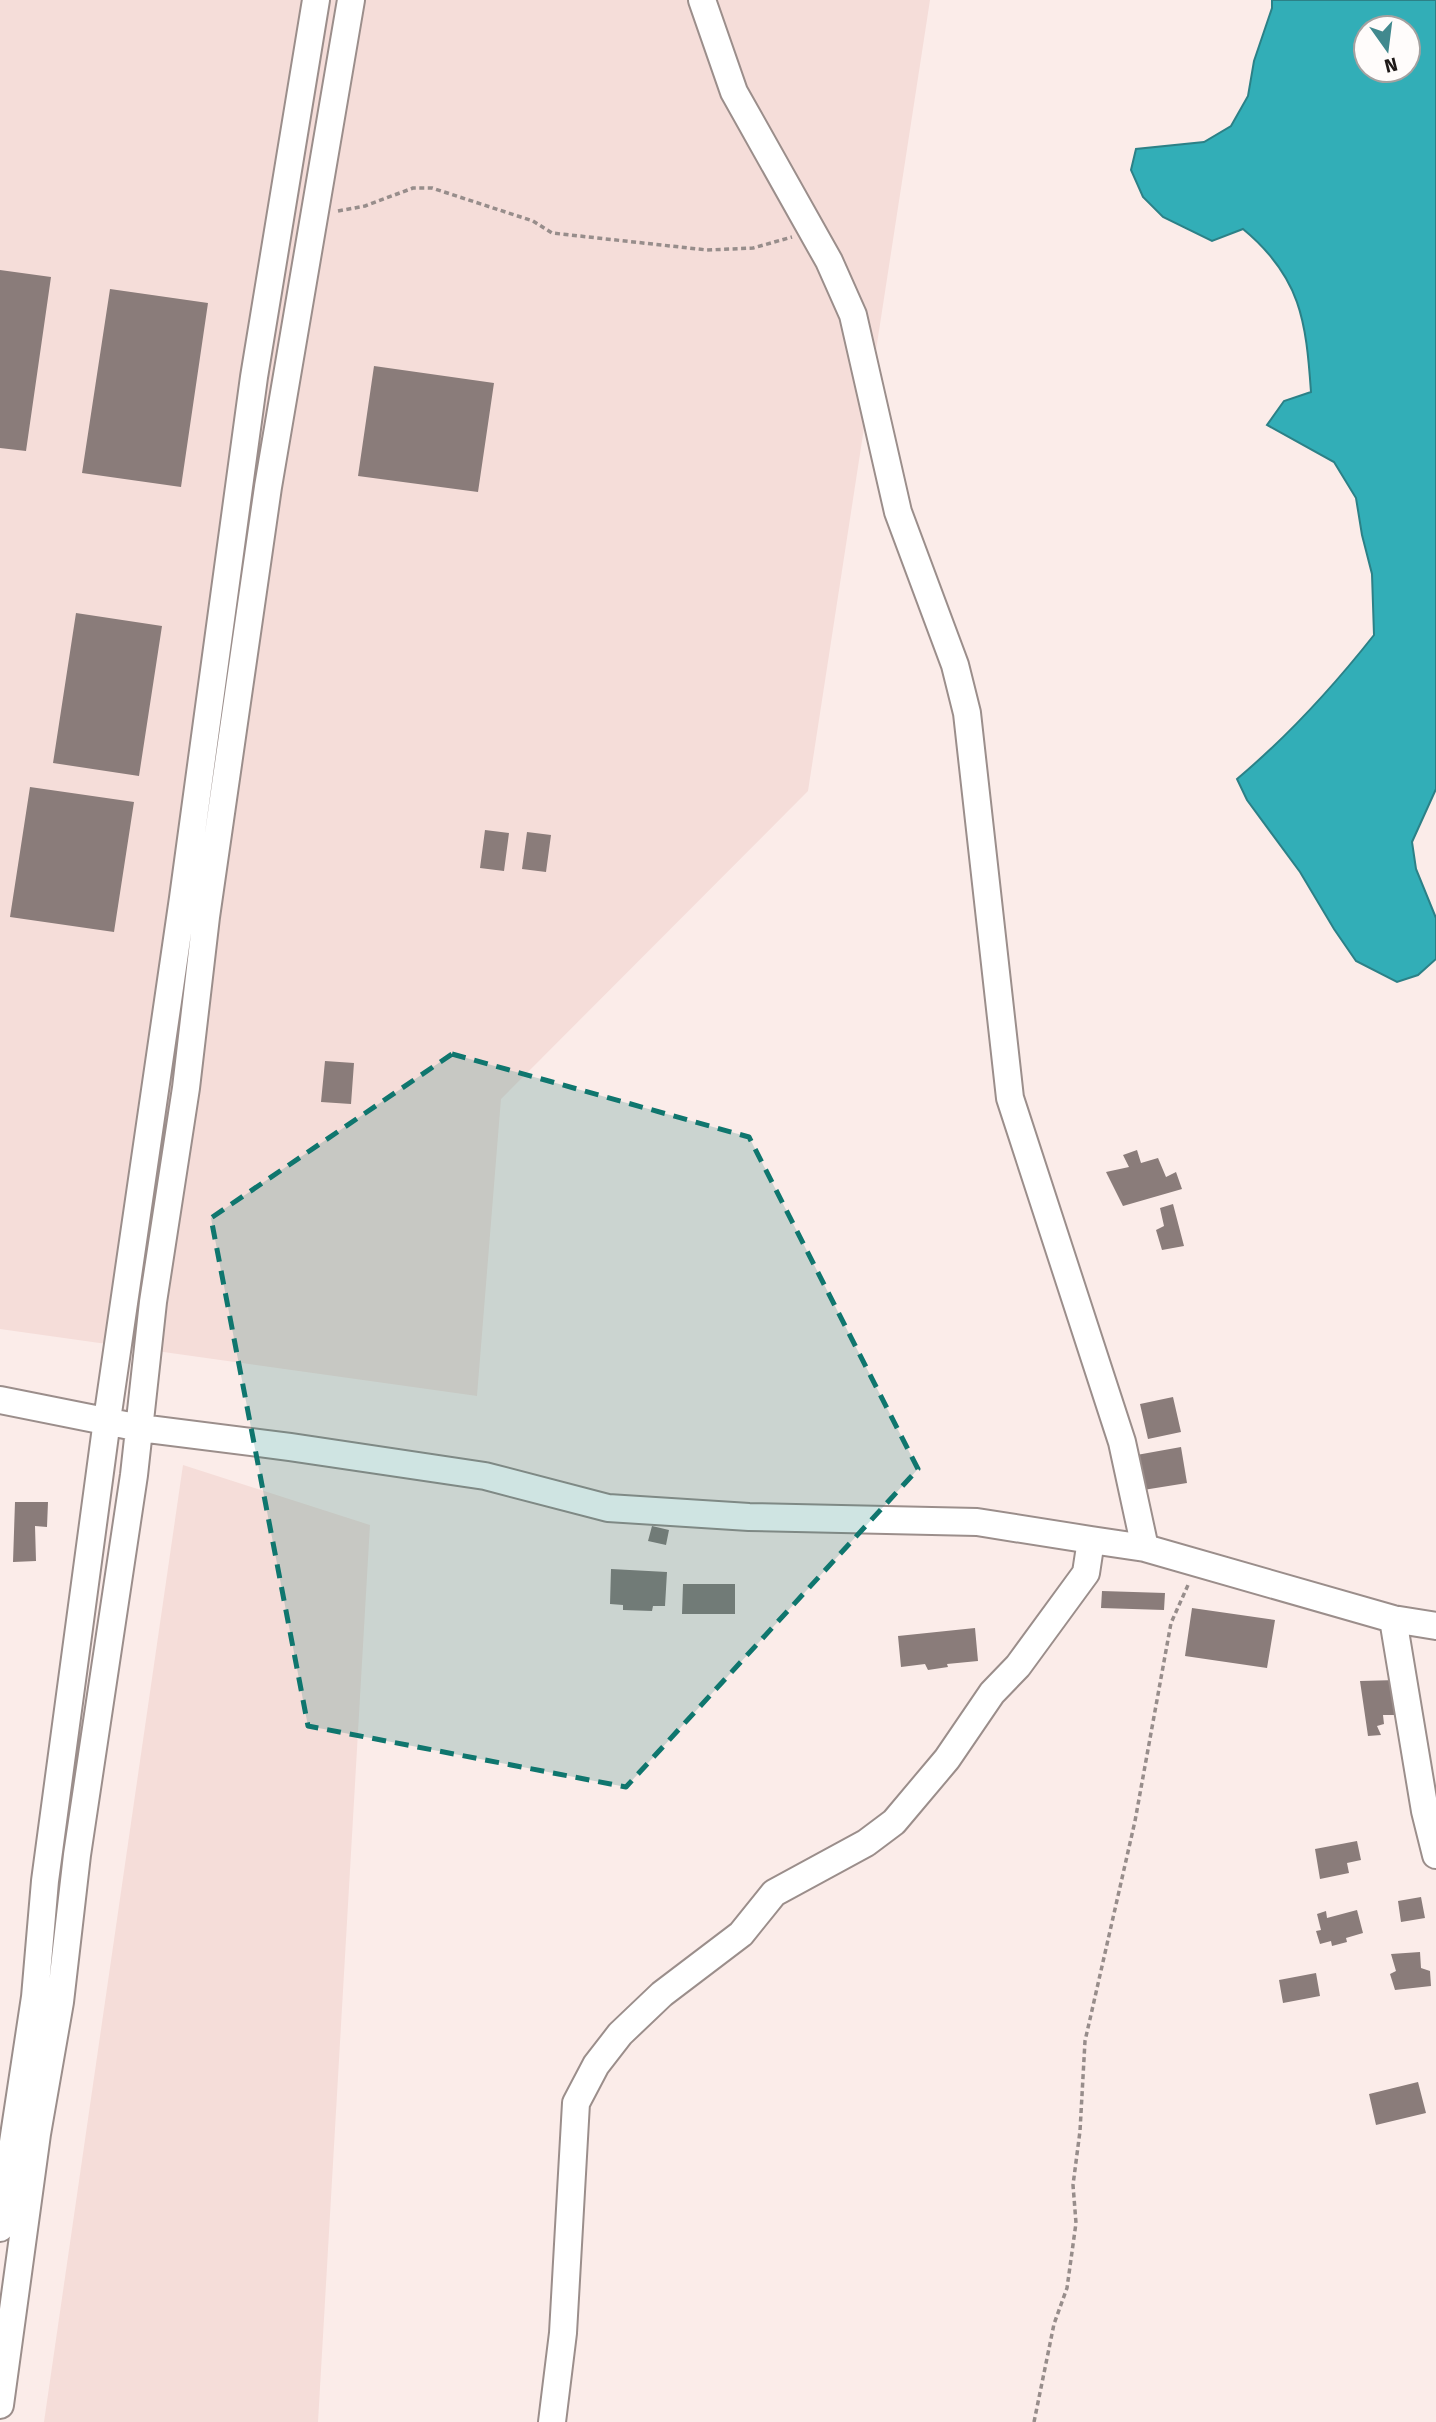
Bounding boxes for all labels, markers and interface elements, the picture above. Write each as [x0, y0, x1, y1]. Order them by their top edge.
north arrow [1352, 14, 1422, 84]
text: N [1382, 52, 1400, 78]

